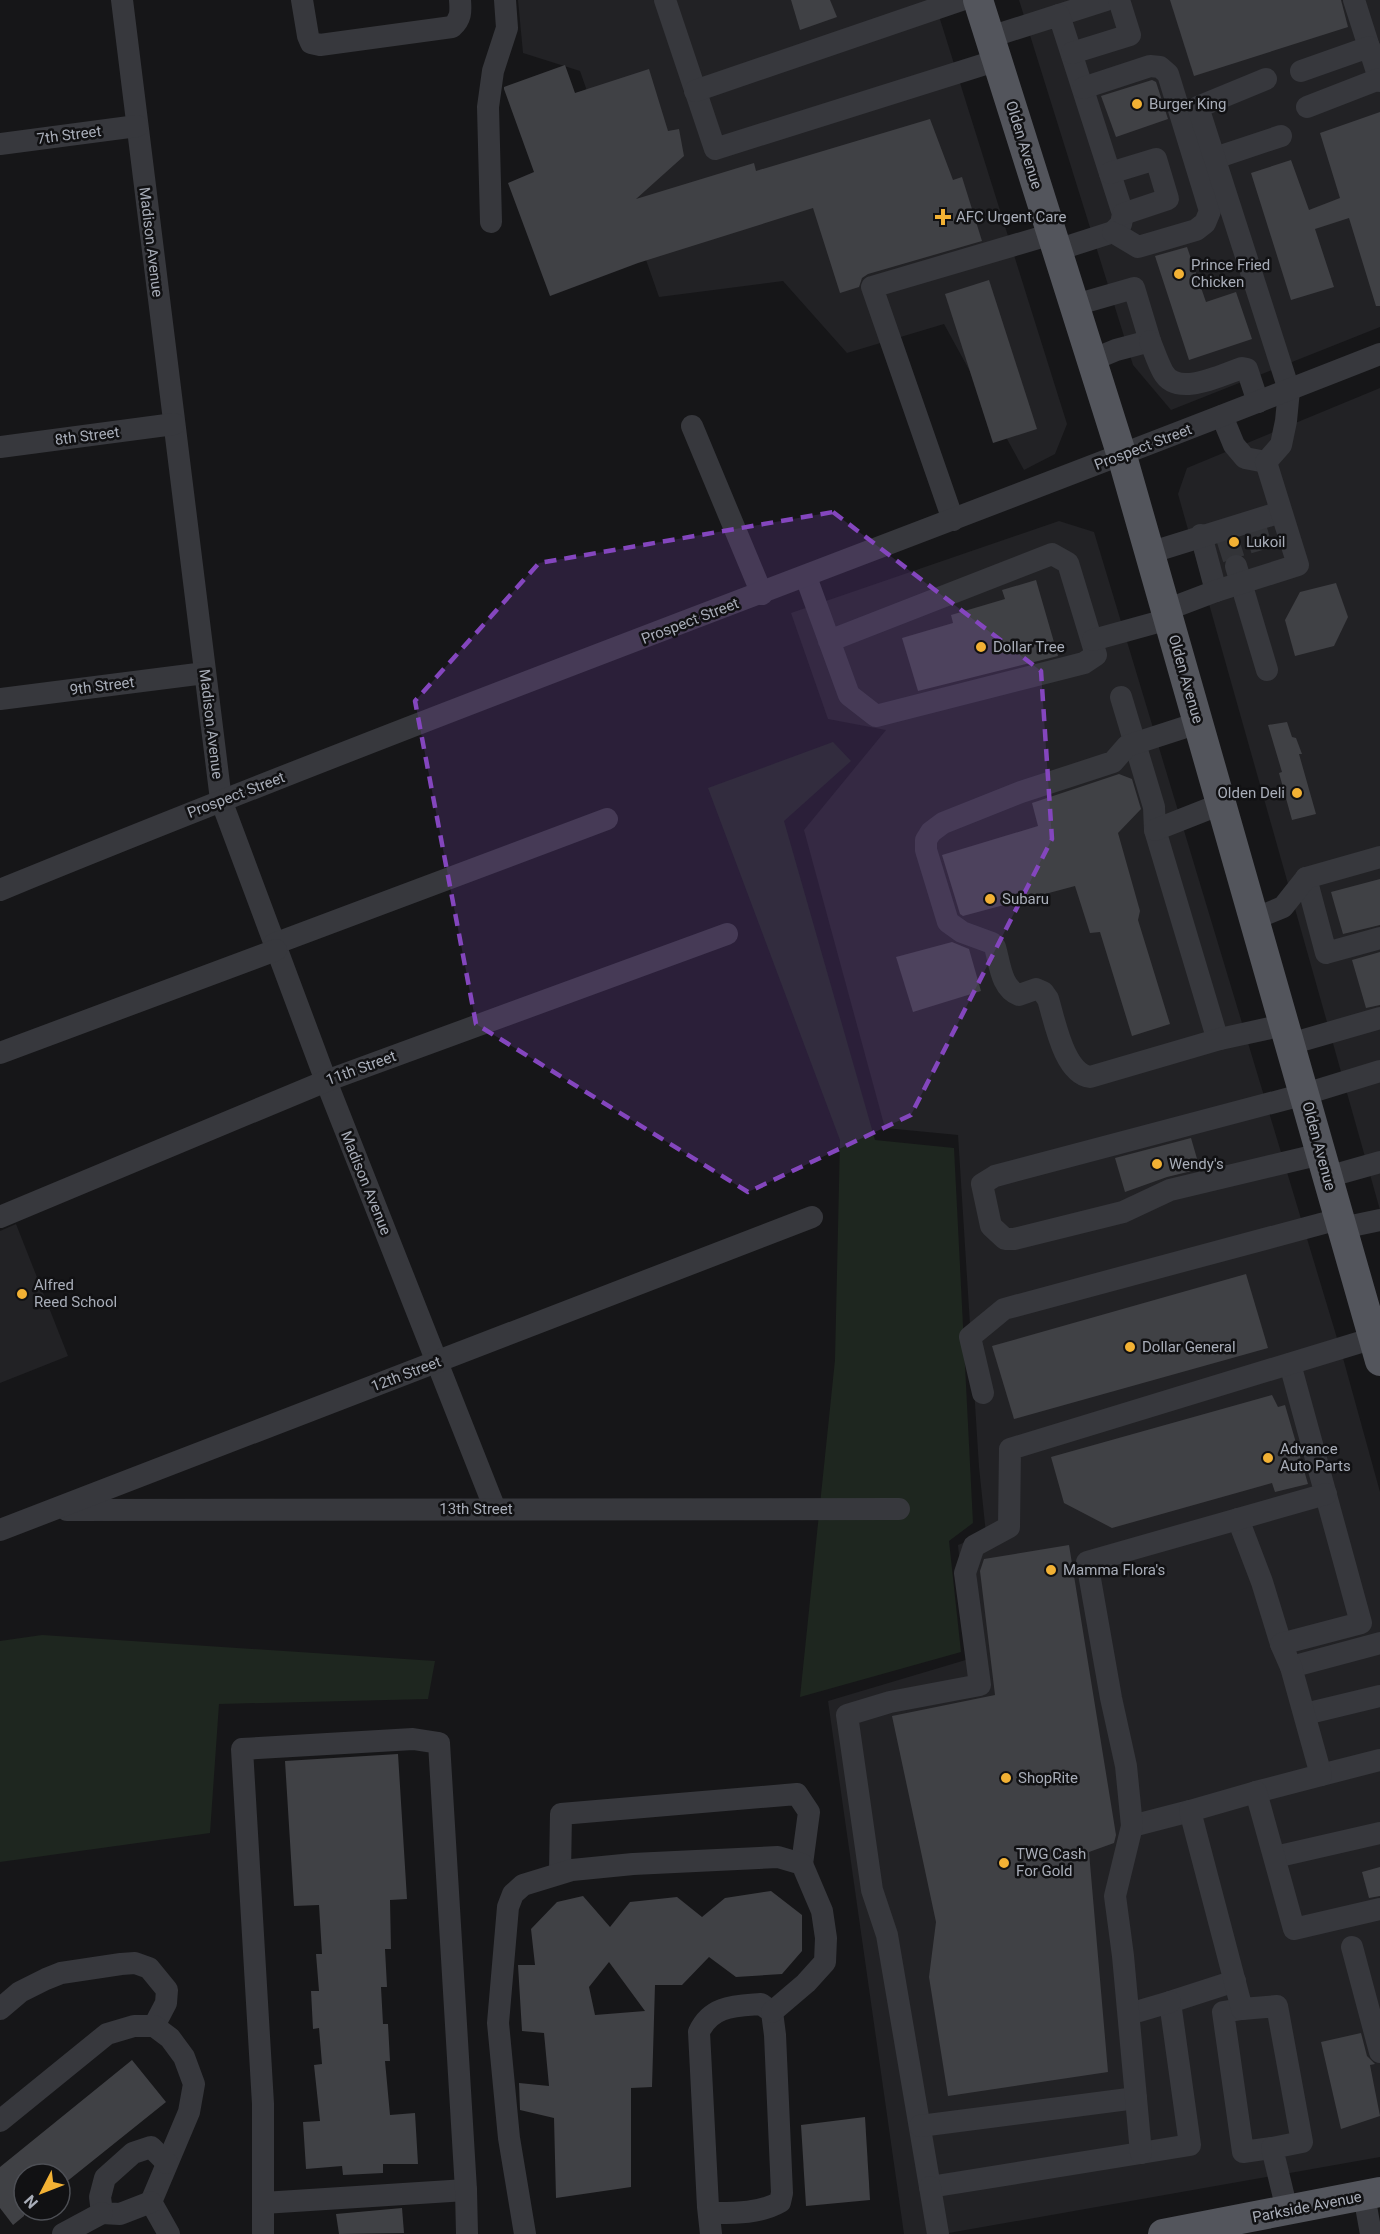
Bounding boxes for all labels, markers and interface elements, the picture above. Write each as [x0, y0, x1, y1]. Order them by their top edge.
place label: Burger King [1149, 95, 1227, 113]
marker: Burger King [1130, 97, 1144, 111]
street label: Olden Avenue [1002, 99, 1046, 191]
street label: 7th Street [36, 122, 102, 148]
street label: Madison Avenue [135, 186, 167, 298]
marker: AFC Urgent Care [934, 208, 952, 226]
place label: AFC Urgent Care [956, 208, 1066, 226]
place label: Prince Fried Chicken [1191, 256, 1270, 291]
marker: Prince Fried Chicken [1172, 267, 1186, 281]
street label: Prospect Street [1092, 420, 1194, 474]
street label: 8th Street [54, 423, 120, 449]
place label: Lukoil [1246, 533, 1285, 551]
marker: Lukoil [1227, 535, 1241, 549]
street label: Prospect Street [639, 594, 741, 648]
street label: Olden Avenue [1165, 633, 1207, 725]
place label: Dollar Tree [993, 638, 1065, 656]
marker: Dollar Tree [974, 640, 988, 654]
street label: Madison Avenue [195, 668, 227, 780]
street label: 9th Street [69, 673, 135, 699]
street label: Prospect Street [185, 768, 287, 822]
place label: Olden Deli [1218, 784, 1285, 802]
marker: Olden Deli [1290, 786, 1304, 800]
place label: Subaru [1002, 890, 1049, 908]
marker: Subaru [983, 892, 997, 906]
street label: 11th Street [323, 1047, 399, 1089]
street label: Olden Avenue [1298, 1100, 1340, 1193]
street label: Madison Avenue [337, 1128, 395, 1238]
place label: Wendy's [1169, 1155, 1224, 1173]
marker: Wendy's [1150, 1157, 1164, 1171]
place label: Alfred Reed School [34, 1276, 117, 1311]
marker: Alfred Reed School [15, 1287, 29, 1301]
place label: Dollar General [1142, 1338, 1236, 1356]
marker: Dollar General [1123, 1340, 1137, 1354]
street label: 12th Street [369, 1352, 444, 1396]
place label: Advance Auto Parts [1280, 1440, 1351, 1475]
marker: Advance Auto Parts [1261, 1451, 1275, 1465]
street label: 13th Street [439, 1500, 513, 1518]
place label: Mamma Flora's [1063, 1561, 1165, 1579]
marker: Mamma Flora's [1044, 1563, 1058, 1577]
place label: ShopRite [1018, 1769, 1078, 1787]
marker: ShopRite [999, 1771, 1013, 1785]
place label: TWG Cash For Gold [1016, 1845, 1086, 1880]
marker: TWG Cash For Gold [997, 1856, 1011, 1870]
north arrow [12, 2162, 72, 2222]
street label: Parkside Avenue [1251, 2188, 1363, 2226]
text: N [20, 2191, 42, 2212]

